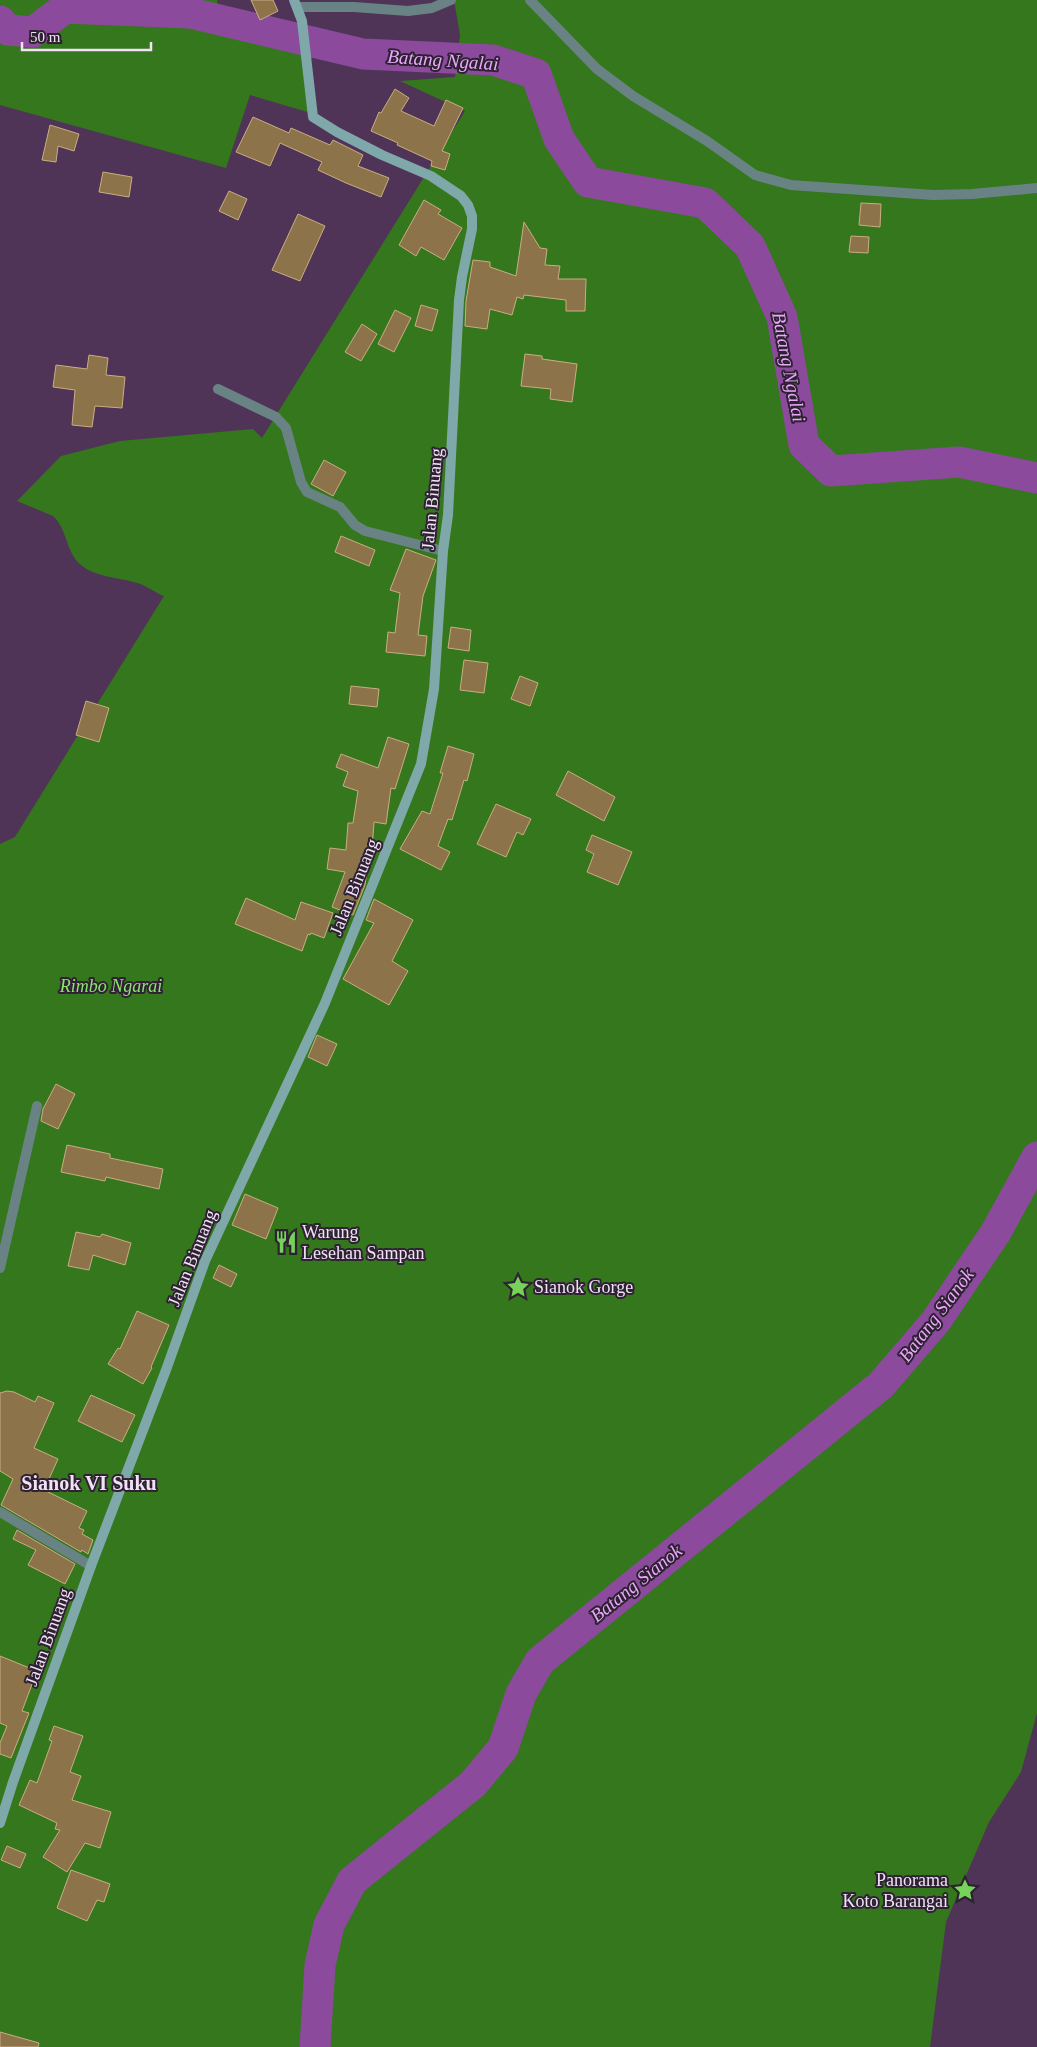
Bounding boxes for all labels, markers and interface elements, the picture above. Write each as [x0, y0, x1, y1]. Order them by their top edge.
scale bar [22, 20, 151, 52]
text: 50 m [30, 29, 61, 45]
water label: Batang Ngalai [387, 46, 499, 74]
water label: Batang Ngalai [768, 310, 810, 424]
street label: Jalan Binuang [418, 447, 446, 551]
street label: Jalan Binuang [326, 836, 382, 938]
park label: Rimbo Ngarai [59, 976, 162, 996]
street label: Jalan Binuang [164, 1207, 220, 1309]
place label: Warung Lesehan Sampan [302, 1222, 424, 1263]
restaurant icon: Warung Lesehan Sampan [273, 1229, 299, 1255]
water label: Batang Sianok [894, 1264, 978, 1366]
place icon: Sianok Gorge [505, 1274, 531, 1300]
place label: Sianok Gorge [534, 1277, 633, 1297]
district label: Sianok VI Suku [21, 1472, 157, 1494]
water label: Batang Sianok [586, 1539, 686, 1626]
street label: Jalan Binuang [21, 1585, 75, 1689]
place label: Panorama Koto Barangai [843, 1870, 948, 1911]
place icon: Panorama Koto Barangai [952, 1877, 978, 1903]

